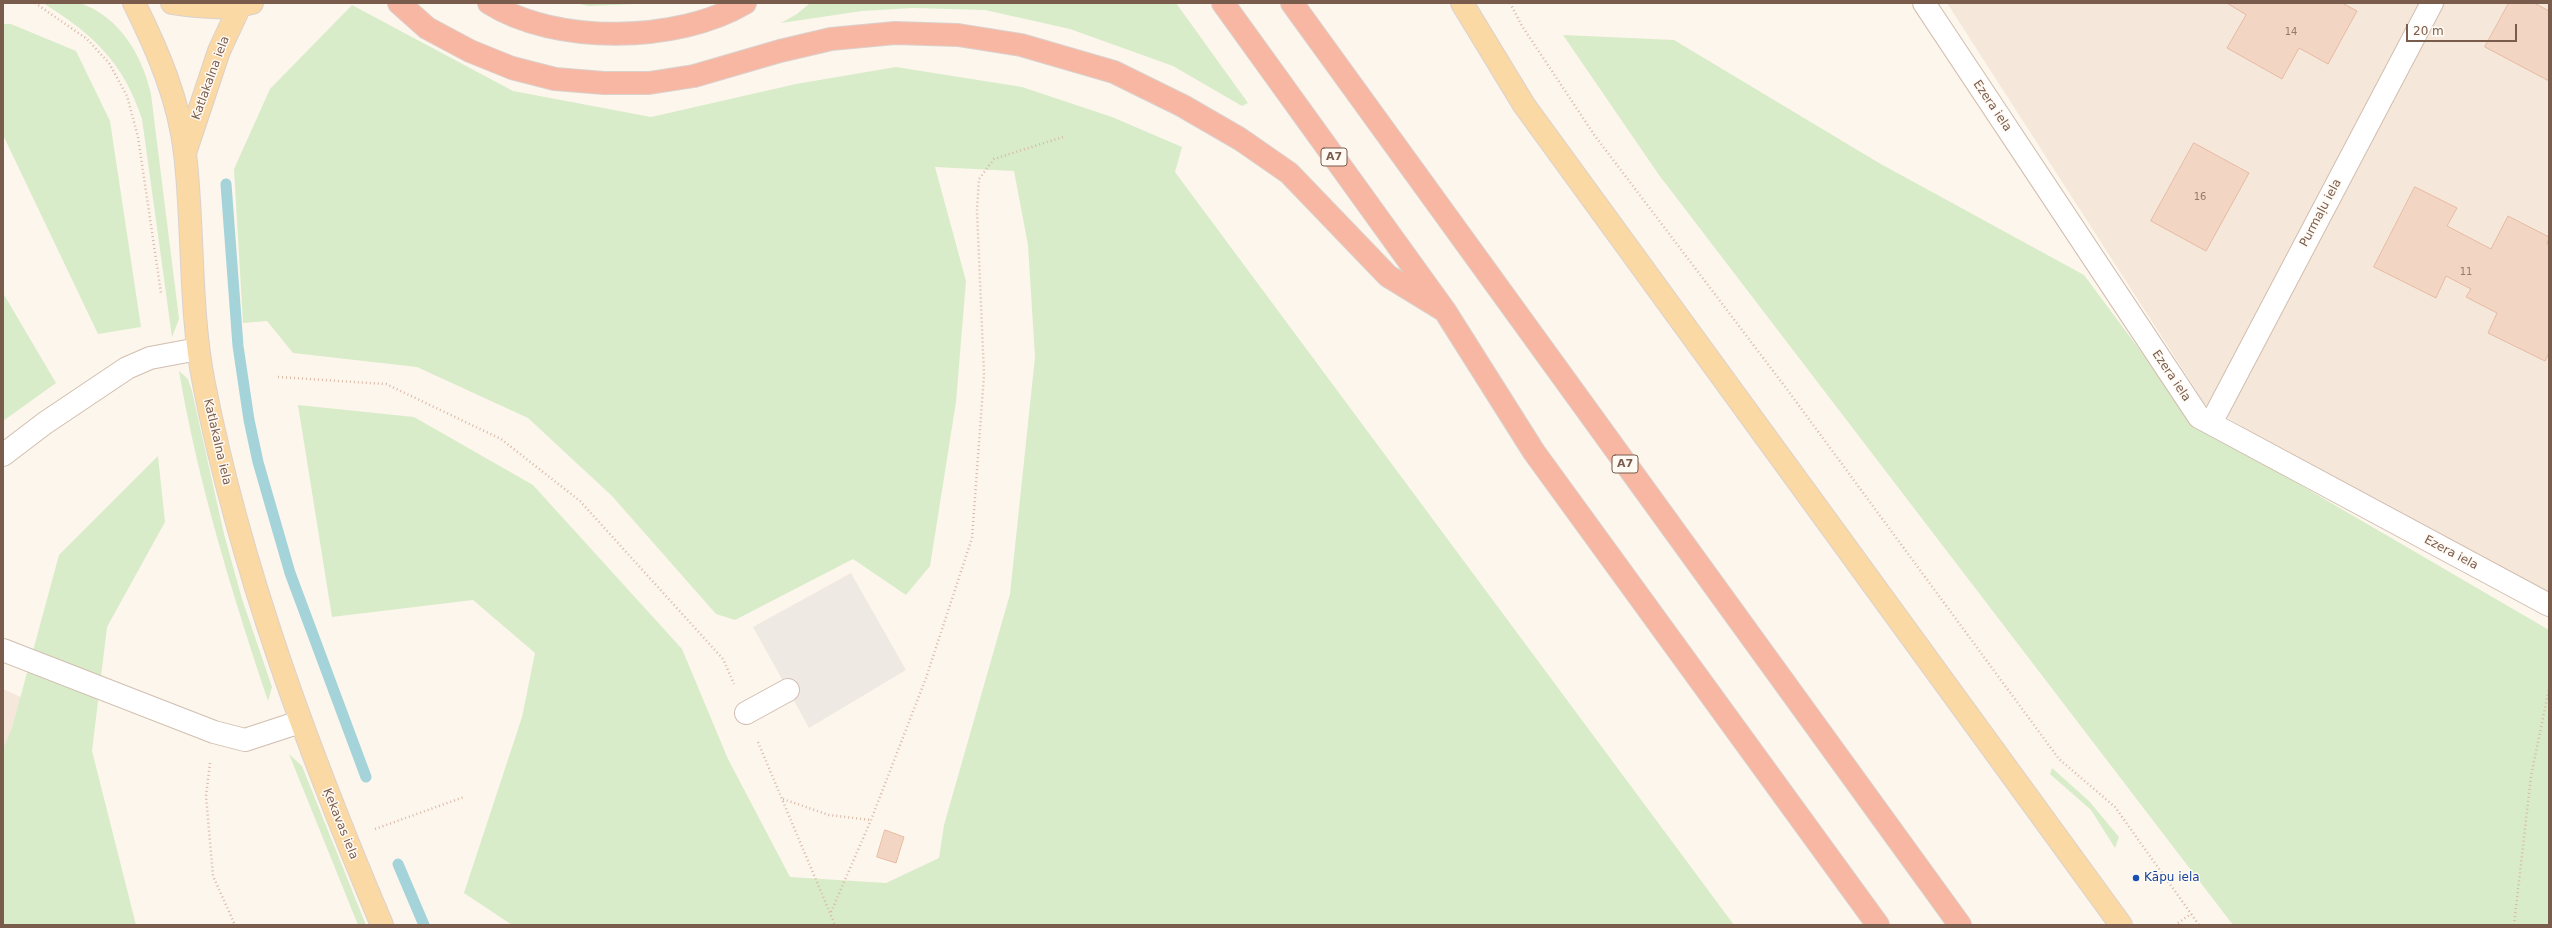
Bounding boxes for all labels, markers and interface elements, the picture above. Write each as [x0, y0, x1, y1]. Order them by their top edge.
scale bar [2408, 16, 2519, 42]
text: 20 m [2413, 24, 2444, 38]
house number: 14 [2285, 26, 2297, 38]
street label: Katlakalna iela [189, 34, 233, 122]
street label: Ezera iela [1970, 78, 2014, 134]
road number: A7 [1321, 148, 1347, 166]
street label: Purmaļu iela [2297, 177, 2345, 249]
house number: 16 [2194, 191, 2206, 203]
house number: 11 [2460, 266, 2472, 278]
street label: Ezera iela [2149, 348, 2193, 404]
street label: Katlakalna iela [200, 398, 234, 486]
road number: A7 [1612, 455, 1638, 473]
street label: Ezera iela [2422, 533, 2480, 573]
street label: Ķekavas iela [319, 786, 361, 862]
place label: Kāpu iela [2144, 871, 2200, 885]
marker: Kāpu iela [2131, 873, 2141, 883]

